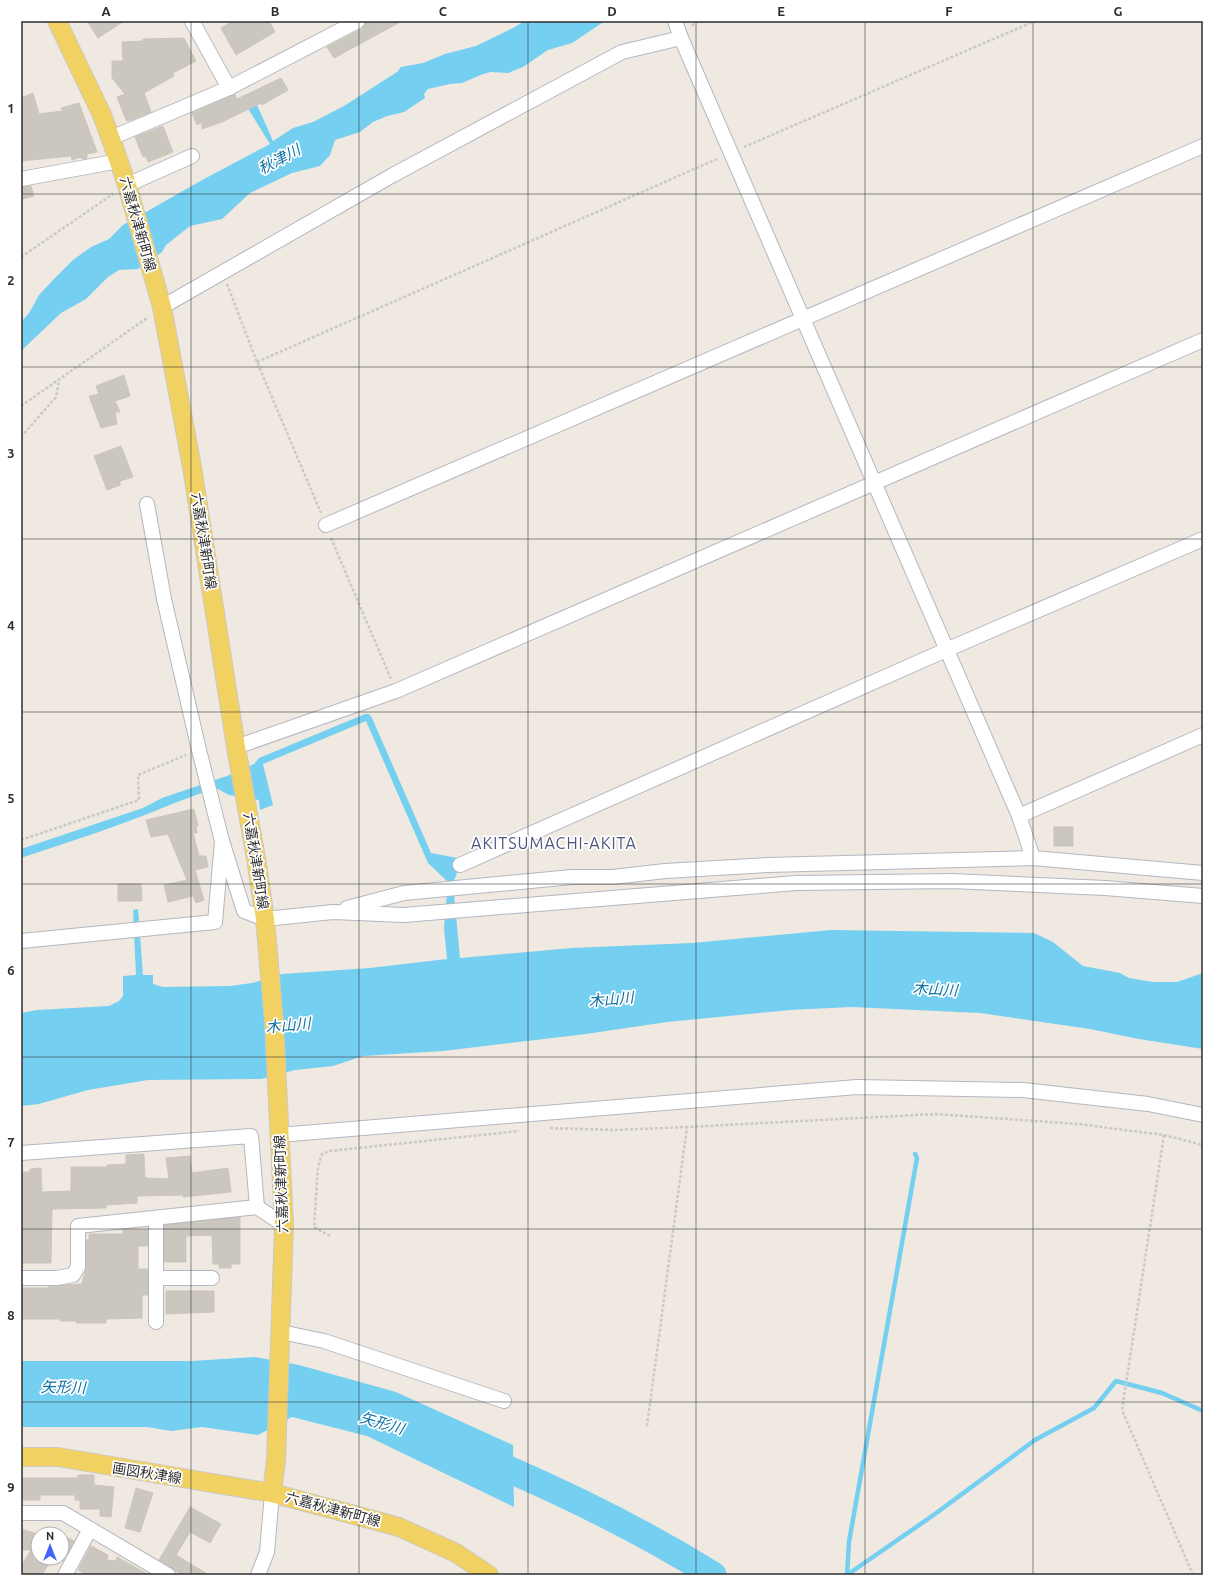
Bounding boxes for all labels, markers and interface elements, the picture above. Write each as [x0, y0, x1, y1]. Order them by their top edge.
text: A [101, 4, 111, 18]
text: B [271, 4, 280, 18]
text: C [439, 4, 448, 18]
text: D [607, 4, 617, 18]
text: E [777, 4, 785, 18]
text: F [945, 4, 953, 18]
text: G [1114, 4, 1123, 18]
text: 1 [7, 101, 15, 115]
water label: 秋津川 [255, 140, 305, 177]
street label: 六嘉秋津新町線 [117, 175, 159, 273]
text: 2 [7, 273, 15, 287]
text: 3 [7, 446, 15, 460]
street label: 六嘉秋津新町線 [188, 491, 220, 591]
text: 4 [7, 618, 15, 632]
text: 5 [7, 791, 15, 805]
street label: 六嘉秋津新町線 [240, 811, 272, 911]
district label: AKITSUMACHI-AKITA [471, 834, 637, 852]
text: 6 [7, 963, 15, 977]
water label: 木山川 [912, 979, 960, 999]
water label: 木山川 [588, 988, 636, 1009]
water label: 木山川 [265, 1014, 313, 1035]
text: 7 [7, 1135, 15, 1149]
street label: 六嘉秋津新町線 [271, 1135, 291, 1233]
text: 8 [7, 1308, 15, 1322]
water label: 矢形川 [40, 1378, 88, 1396]
water label: 矢形川 [358, 1409, 408, 1438]
street label: 画図秋津線 [111, 1460, 183, 1486]
text: 9 [7, 1480, 15, 1494]
street label: 六嘉秋津新町線 [284, 1489, 382, 1529]
north arrow [30, 1526, 70, 1566]
text: N [46, 1530, 54, 1542]

